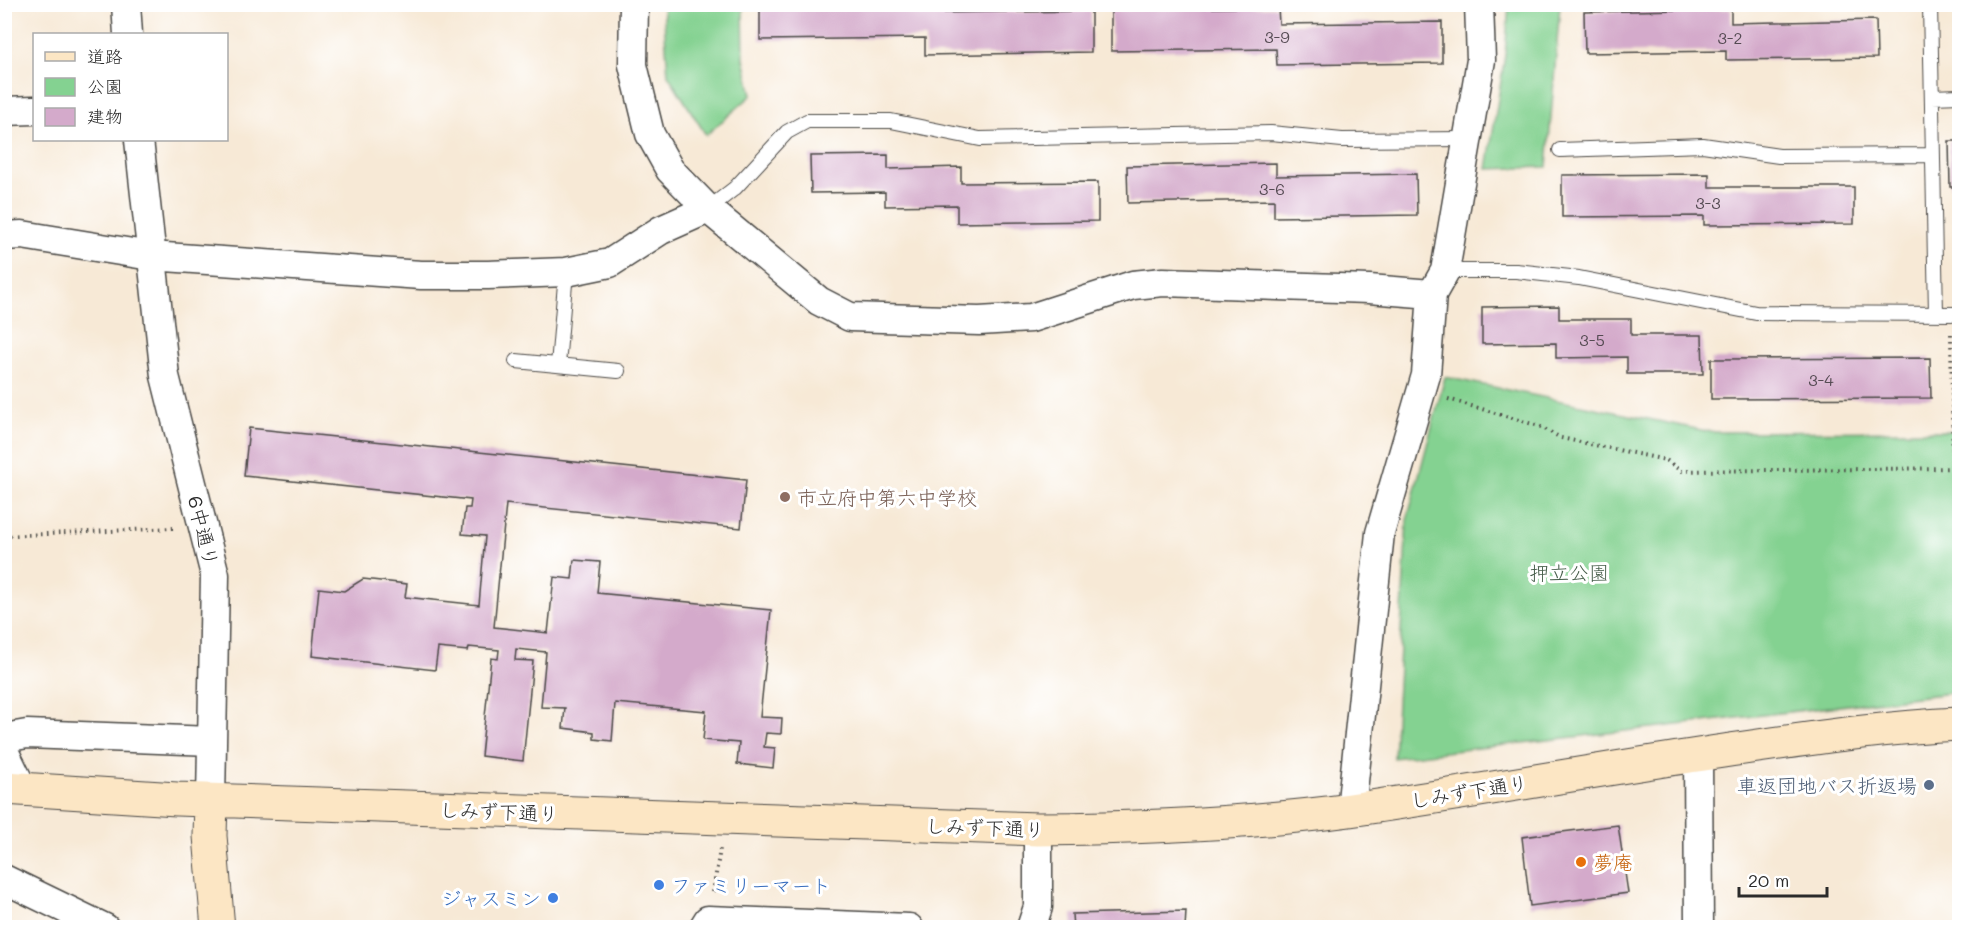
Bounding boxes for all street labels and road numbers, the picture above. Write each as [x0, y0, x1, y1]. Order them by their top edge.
street label: 6中通り [183, 493, 225, 569]
street label: しみず下通り [1408, 769, 1530, 813]
street label: しみず下通り [439, 796, 559, 826]
street label: しみず下通り [925, 812, 1045, 842]

